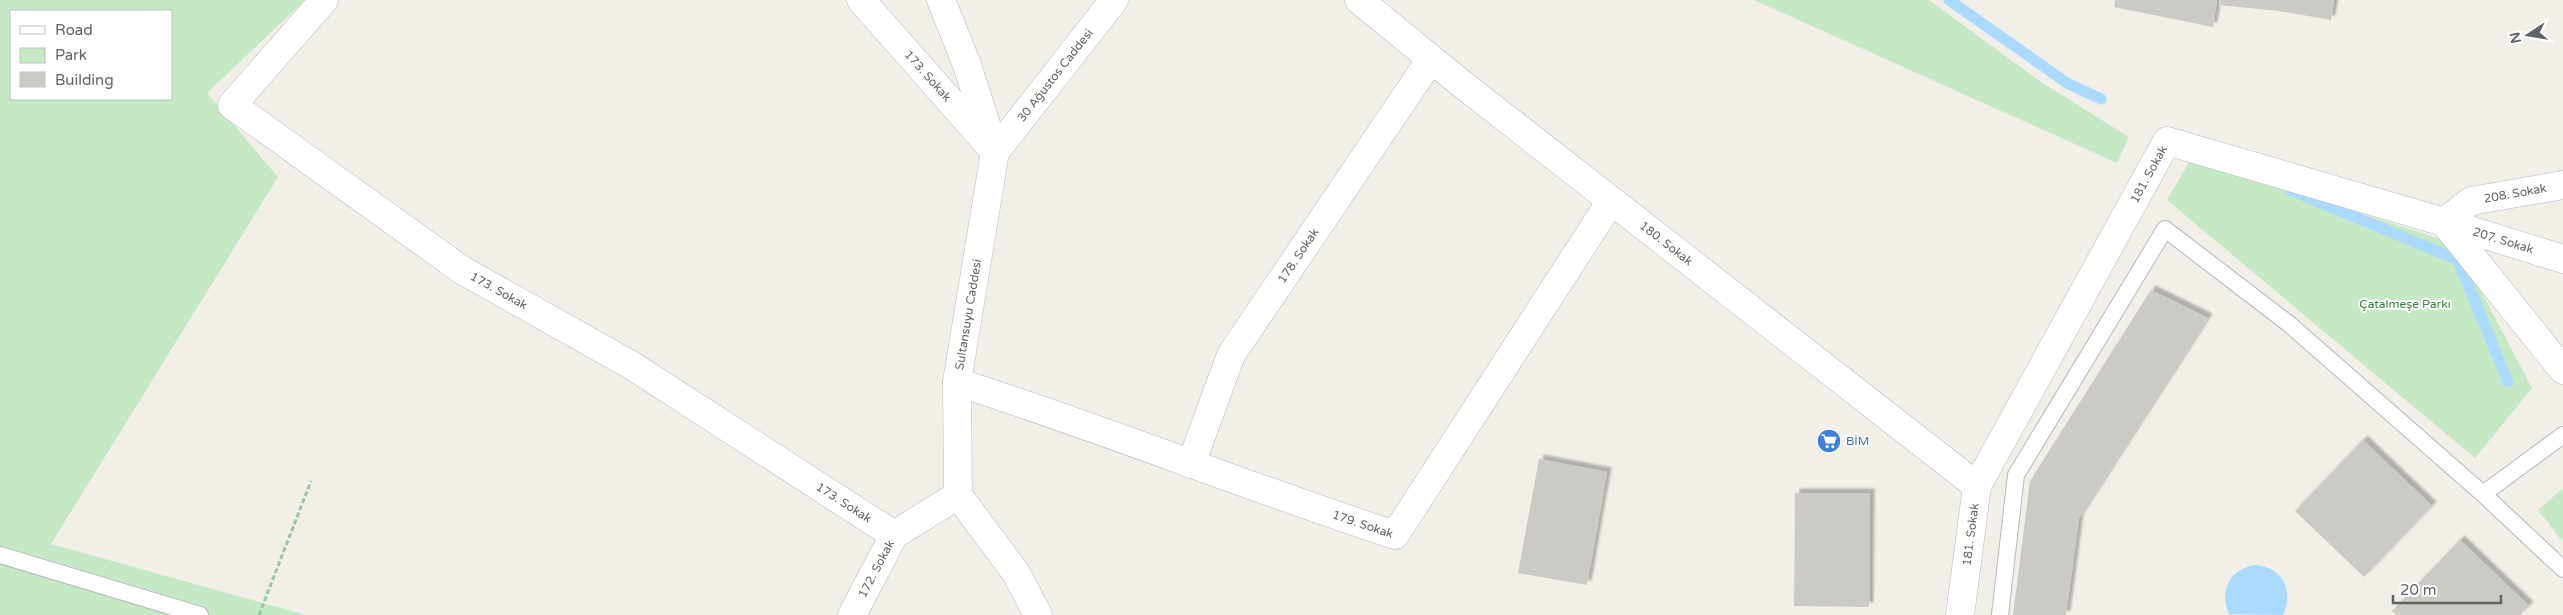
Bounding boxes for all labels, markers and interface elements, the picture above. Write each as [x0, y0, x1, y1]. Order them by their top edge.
legend [10, 10, 172, 100]
north arrow [2503, 10, 2553, 60]
text: Road [55, 21, 93, 39]
street label: 30 Ağustos Caddesi [1014, 26, 1096, 125]
text: N [2506, 30, 2525, 45]
text: Park [55, 46, 87, 64]
street label: 173. Sokak [902, 47, 954, 104]
text: Building [55, 71, 114, 89]
street label: 181. Sokak [2127, 143, 2170, 205]
street label: 208. Sokak [2483, 181, 2548, 206]
street label: 180. Sokak [1637, 218, 1696, 269]
street label: 207. Sokak [2471, 224, 2536, 257]
street label: 178. Sokak [1275, 225, 1322, 286]
street label: Sultansuyu Caddesi [952, 258, 984, 371]
street label: 173. Sokak [468, 269, 530, 313]
park label: Çatalmeşe Parkı [2359, 297, 2451, 311]
supermarket icon: BİM [1816, 428, 1842, 454]
place label: BİM [1846, 434, 1869, 448]
street label: 173. Sokak [813, 480, 875, 526]
street label: 181. Sokak [1960, 502, 1982, 567]
street label: 179. Sokak [1331, 507, 1395, 541]
street label: 172. Sokak [855, 537, 897, 600]
scale bar [2393, 572, 2500, 604]
text: 20 m [2400, 581, 2437, 599]

